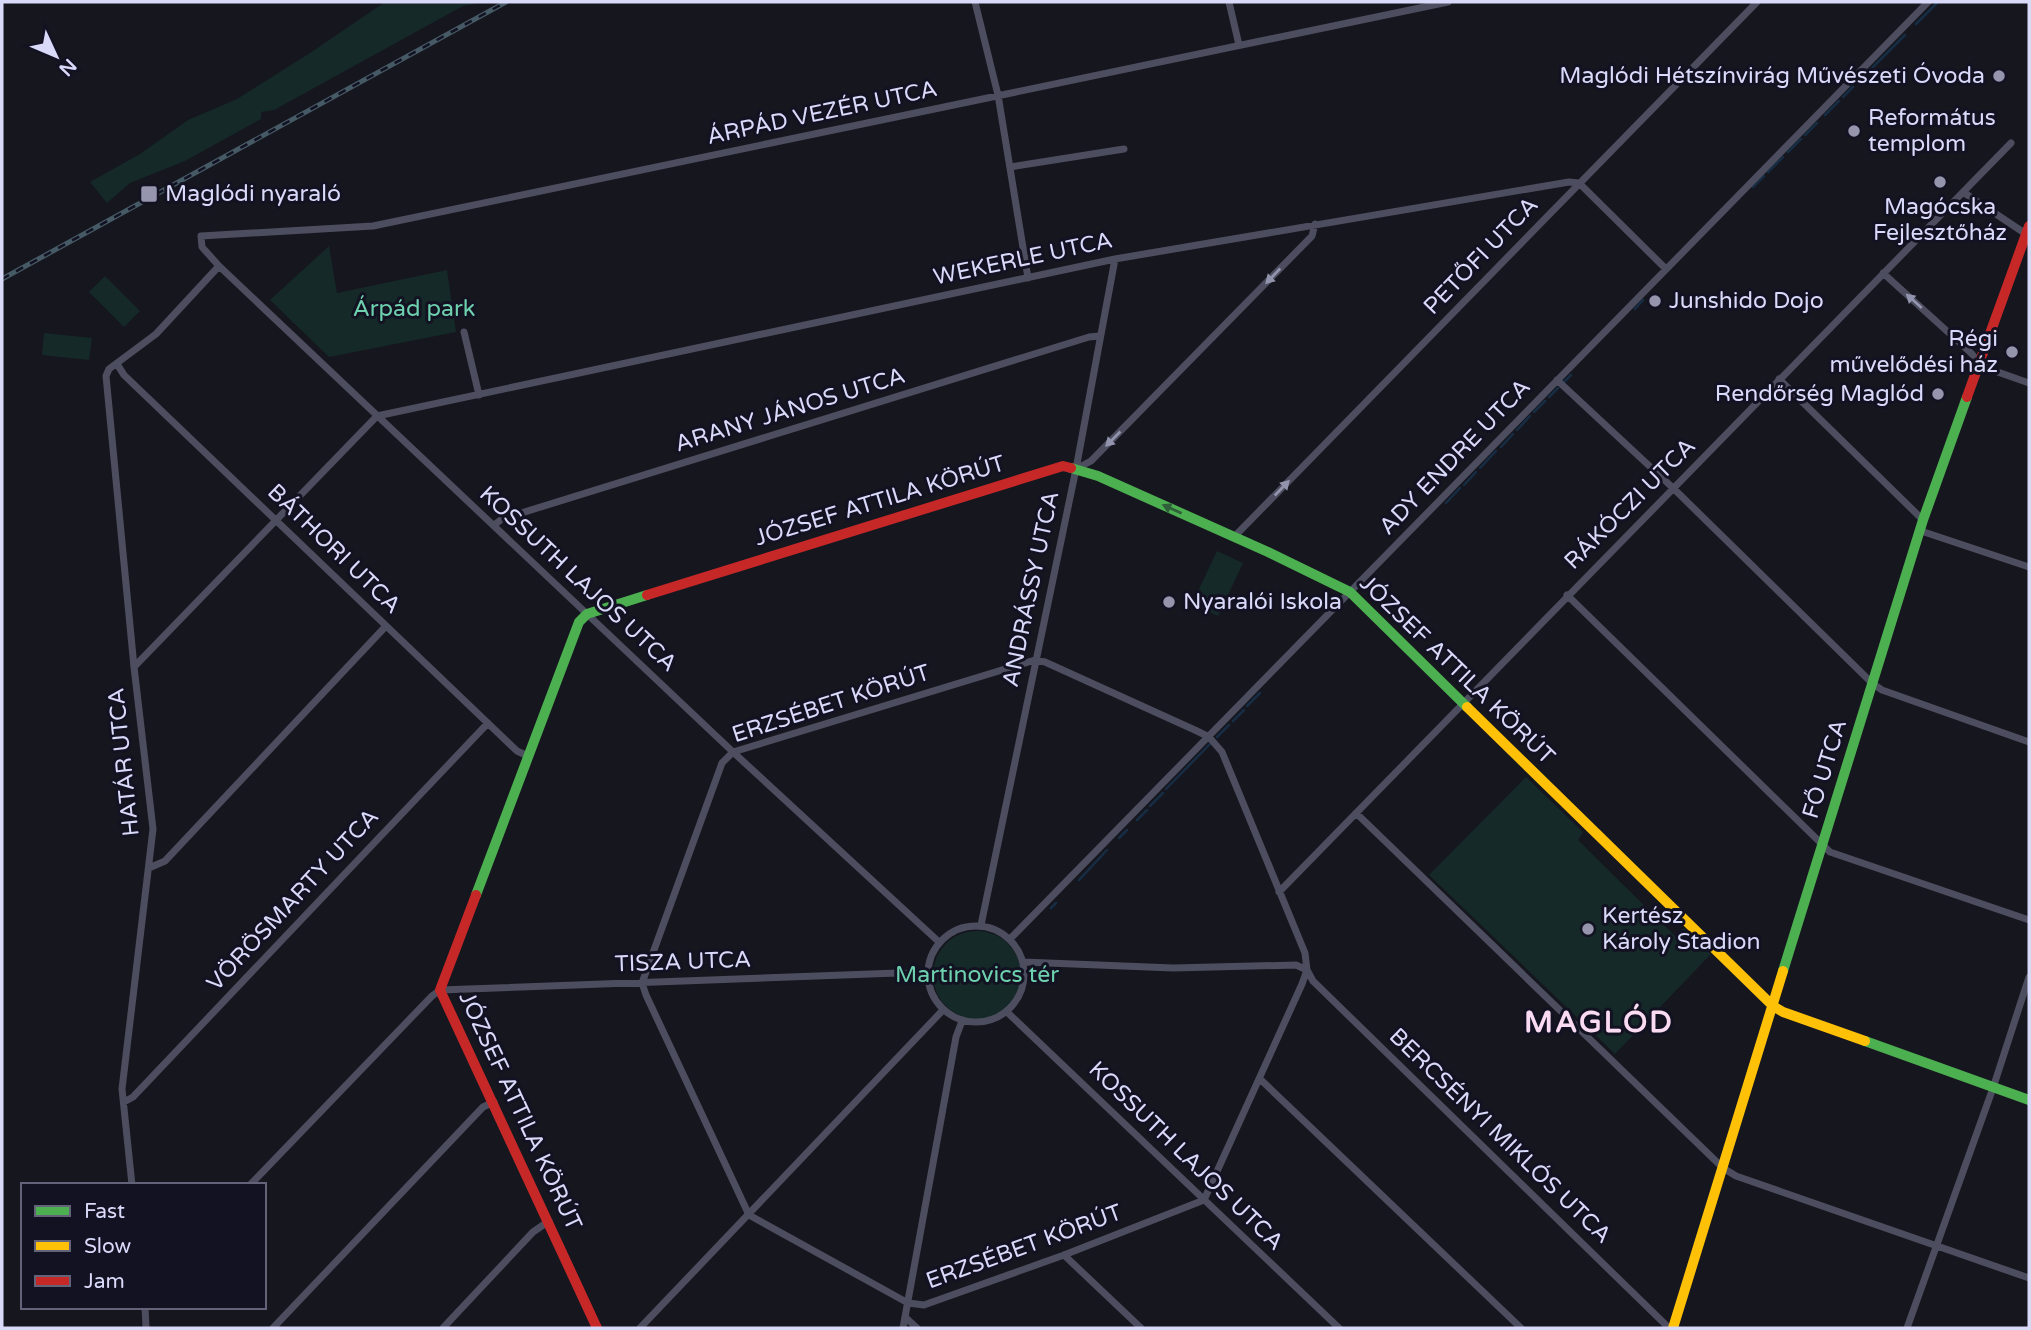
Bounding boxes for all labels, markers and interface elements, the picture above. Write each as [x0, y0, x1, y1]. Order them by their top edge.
north arrow [21, 21, 91, 91]
text: N [54, 54, 81, 80]
place label: Maglódi Hétszínvirág Művészeti Óvoda [1559, 62, 1985, 90]
marker: Maglódi Hétszínvirág Művészeti Óvoda [1991, 68, 2007, 84]
street label: ÁRPÁD VEZÉR UTCA [704, 75, 940, 151]
place label: Református templom [1868, 104, 1996, 158]
marker: Református templom [1846, 123, 1862, 139]
marker: Magócska Fejlesztőház [1932, 174, 1948, 190]
place label: Maglódi nyaraló [165, 180, 341, 208]
marker: Maglódi nyaraló [139, 184, 159, 204]
street label: PETŐFI UTCA [1418, 191, 1544, 321]
place label: Magócska Fejlesztőház [1873, 193, 2007, 247]
street label: WEKERLE UTCA [931, 226, 1115, 292]
one-way arrow [1264, 268, 1281, 285]
place label: Junshido Dojo [1669, 287, 1824, 315]
marker: Junshido Dojo [1647, 293, 1663, 309]
one-way arrow [1906, 293, 1923, 309]
park label: Árpád park [353, 295, 475, 323]
place label: Régi művelődési ház [1830, 325, 1998, 379]
marker: Régi művelődési ház [2004, 344, 2020, 360]
street label: ARANY JÁNOS UTCA [672, 362, 908, 458]
street label: ADY ENDRE UTCA [1373, 373, 1537, 541]
place label: Rendőrség Maglód [1715, 380, 1924, 408]
marker: Rendőrség Maglód [1930, 386, 1946, 402]
one-way arrow [1106, 430, 1122, 447]
street label: RÁKÓCZI UTCA [1559, 433, 1701, 575]
street label: JÓZSEF ATTILA KÖRÚT [751, 450, 1009, 552]
street label: BÁTHORI UTCA [261, 478, 407, 620]
street label: KOSSUTH LAJOS UTCA [473, 480, 683, 678]
one-way arrow [1273, 480, 1289, 497]
street label: ANDRÁSSY UTCA [997, 489, 1065, 689]
one-way arrow [1161, 503, 1182, 514]
street label: JÓZSEF ATTILA KÖRÚT [1354, 570, 1560, 770]
place label: Nyaralói Iskola [1183, 588, 1342, 616]
marker: Nyaralói Iskola [1161, 594, 1177, 610]
street label: ERZSÉBET KÖRÚT [729, 659, 933, 749]
street label: HATÁR UTCA [102, 686, 146, 838]
street label: FŐ UTCA [1797, 716, 1853, 822]
street label: VÖRÖSMARTY UTCA [201, 803, 385, 997]
place label: Kertész Károly Stadion [1602, 902, 1760, 956]
marker: Kertész Károly Stadion [1580, 921, 1596, 937]
street label: TISZA UTCA [614, 946, 752, 978]
park label: Martinovics tér [895, 961, 1059, 989]
street label: JÓZSEF ATTILA KÖRÚT [452, 987, 588, 1235]
district label: MAGLÓD [1524, 1003, 1674, 1041]
street label: BERCSÉNYI MIKLÓS UTCA [1383, 1022, 1617, 1250]
street label: KOSSUTH LAJOS UTCA [1083, 1056, 1289, 1256]
legend [21, 1183, 266, 1309]
text: Fast [84, 1199, 125, 1224]
street label: ERZSÉBET KÖRÚT [922, 1199, 1126, 1295]
text: Slow [84, 1234, 132, 1259]
text: Jam [84, 1269, 125, 1294]

